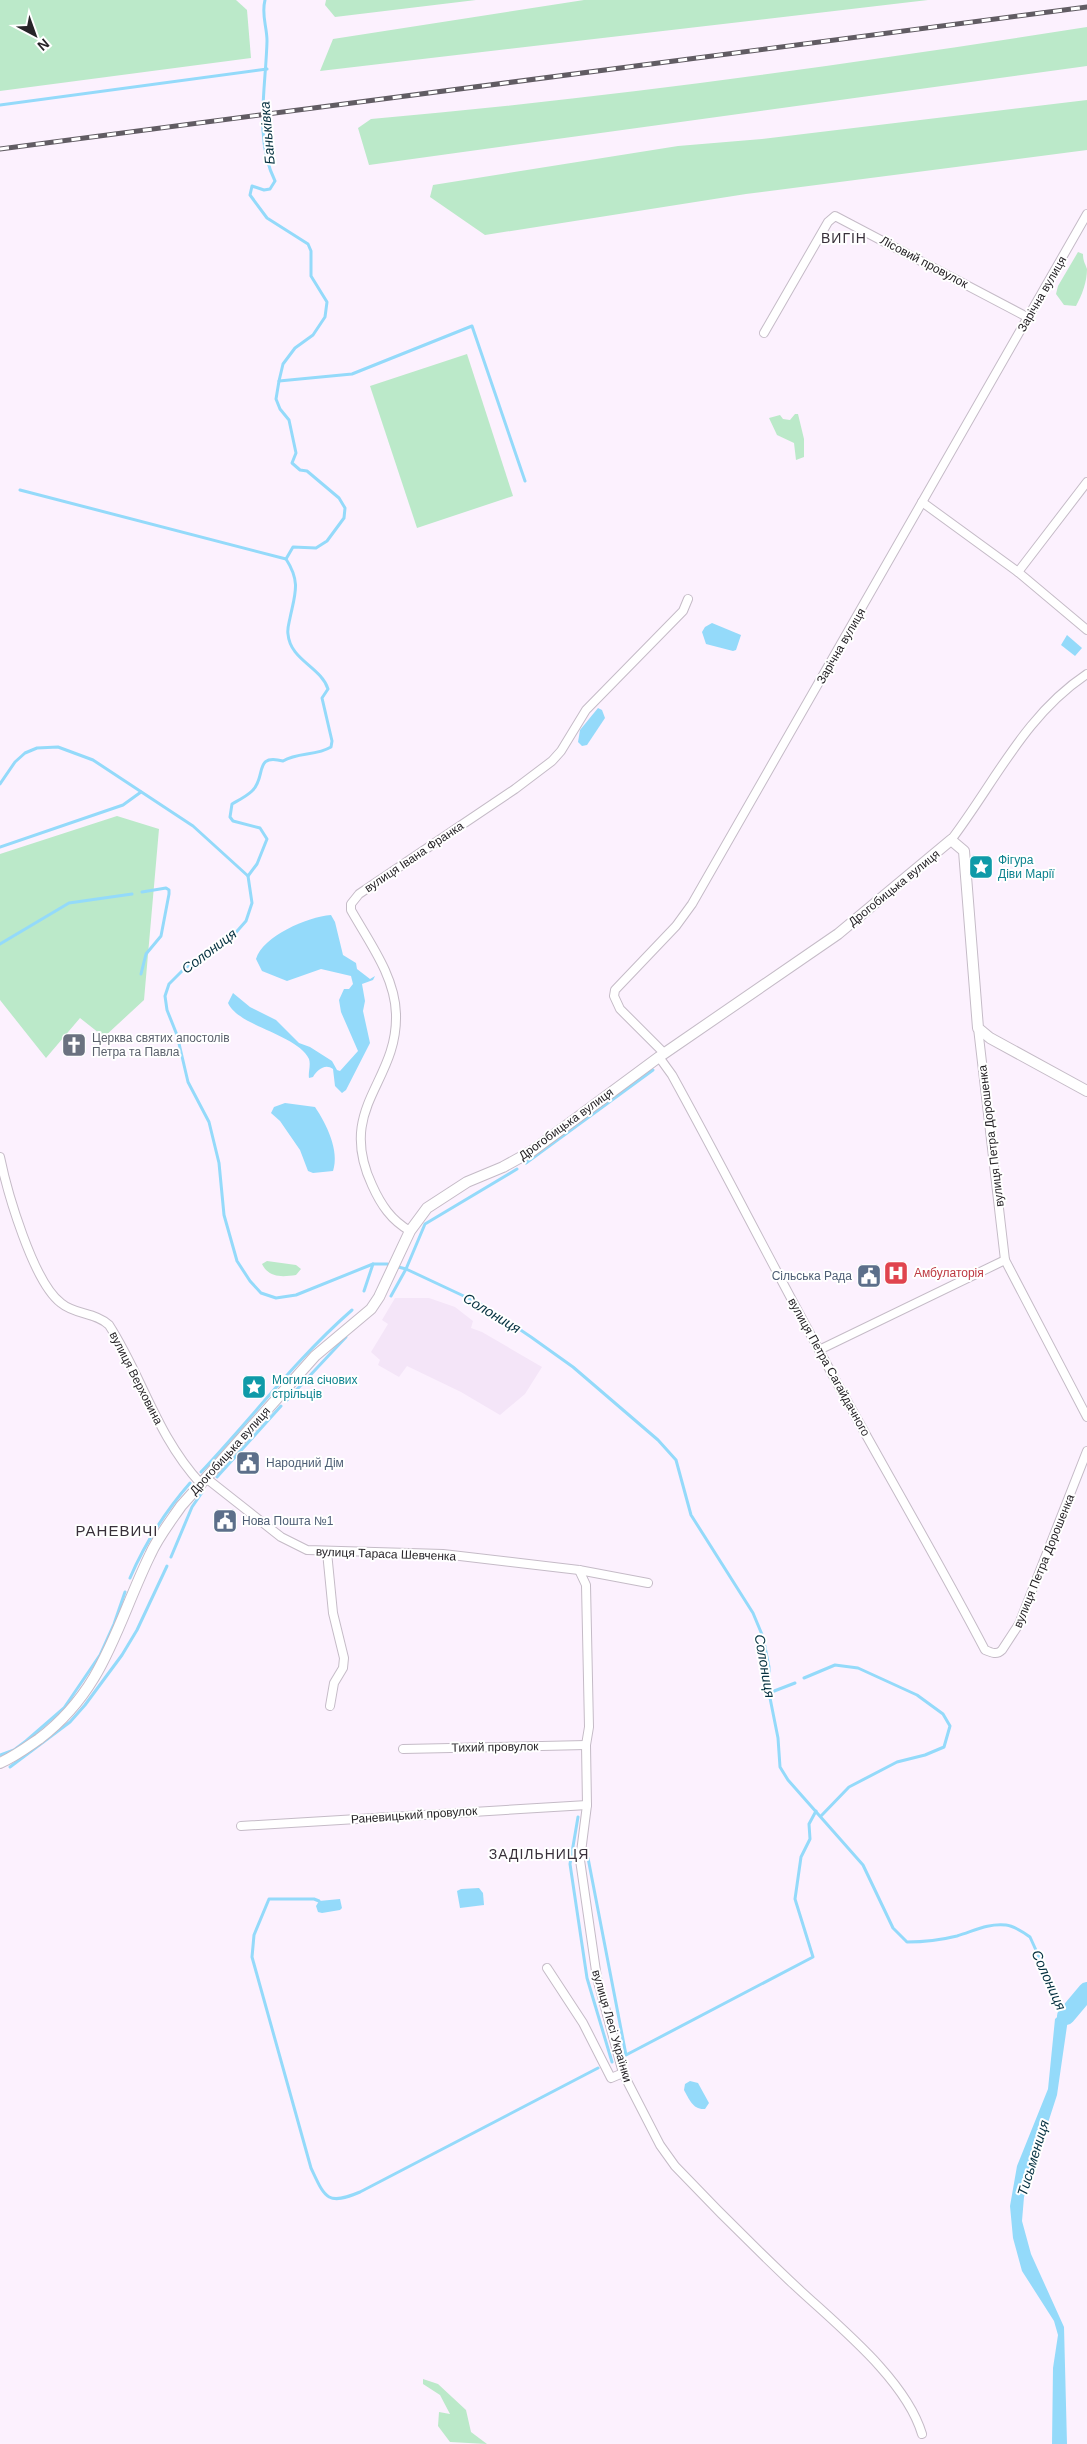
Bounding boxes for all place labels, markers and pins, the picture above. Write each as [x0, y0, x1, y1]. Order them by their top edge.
place label: Фігура Діви Марії [998, 853, 1055, 881]
place icon: Фігура Діви Марії [968, 854, 994, 880]
place label: Церква святих апостолів Петра та Павла [92, 1031, 230, 1059]
church icon: Церква святих апостолів Петра та Павла [61, 1032, 87, 1058]
hospital icon: Амбулаторія [883, 1260, 909, 1286]
public building icon: Сільська Рада [856, 1263, 882, 1289]
place label: Амбулаторія [914, 1266, 984, 1280]
place label: Сільська Рада [772, 1269, 852, 1283]
place label: Могила січових стрільців [272, 1373, 358, 1401]
place icon: Могила січових стрільців [241, 1374, 267, 1400]
public building icon: Народний Дім [235, 1450, 261, 1476]
place label: Народний Дім [266, 1456, 344, 1470]
public building icon: Нова Пошта №1 [212, 1508, 238, 1534]
place label: Нова Пошта №1 [242, 1514, 334, 1528]

